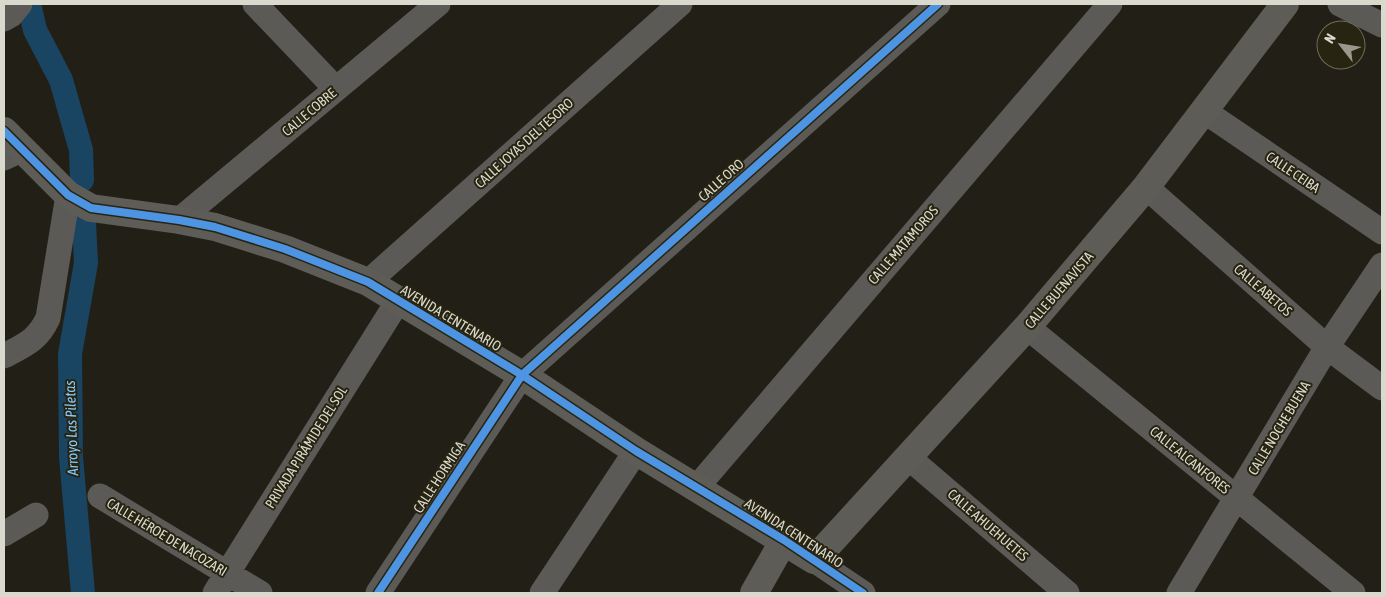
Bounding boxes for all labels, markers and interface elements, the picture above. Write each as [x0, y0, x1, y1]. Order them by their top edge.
north arrow [1316, 20, 1366, 70]
text: N [1321, 31, 1339, 46]
street label: CALLE COBRE [279, 85, 339, 139]
street label: CALLE JOYAS DEL TESORO [472, 95, 576, 191]
street label: CALLE CEIBA [1263, 148, 1323, 196]
street label: CALLE ORO [695, 156, 747, 204]
street label: CALLE MATAMOROS [865, 203, 941, 287]
street label: CALLE BUENAVISTA [1021, 248, 1097, 332]
street label: CALLE ABETOS [1231, 261, 1295, 319]
street label: AVENIDA CENTENARIO [398, 282, 504, 354]
street label: CALLE NOCHE BUENA [1245, 378, 1313, 478]
water label: Arroyo Las Piletas [61, 380, 81, 477]
street label: PRIVADA PIRÁMIDE DEL SOL [262, 382, 350, 511]
street label: CALLE ALCANFORES [1147, 423, 1233, 497]
street label: CALLE HORMIGA [410, 438, 468, 516]
street label: CALLE AHUEHUETES [944, 486, 1032, 564]
street label: CALLE HÉROE DE NACOZARI [104, 495, 230, 579]
street label: AVENIDA CENTENARIO [742, 495, 846, 571]

